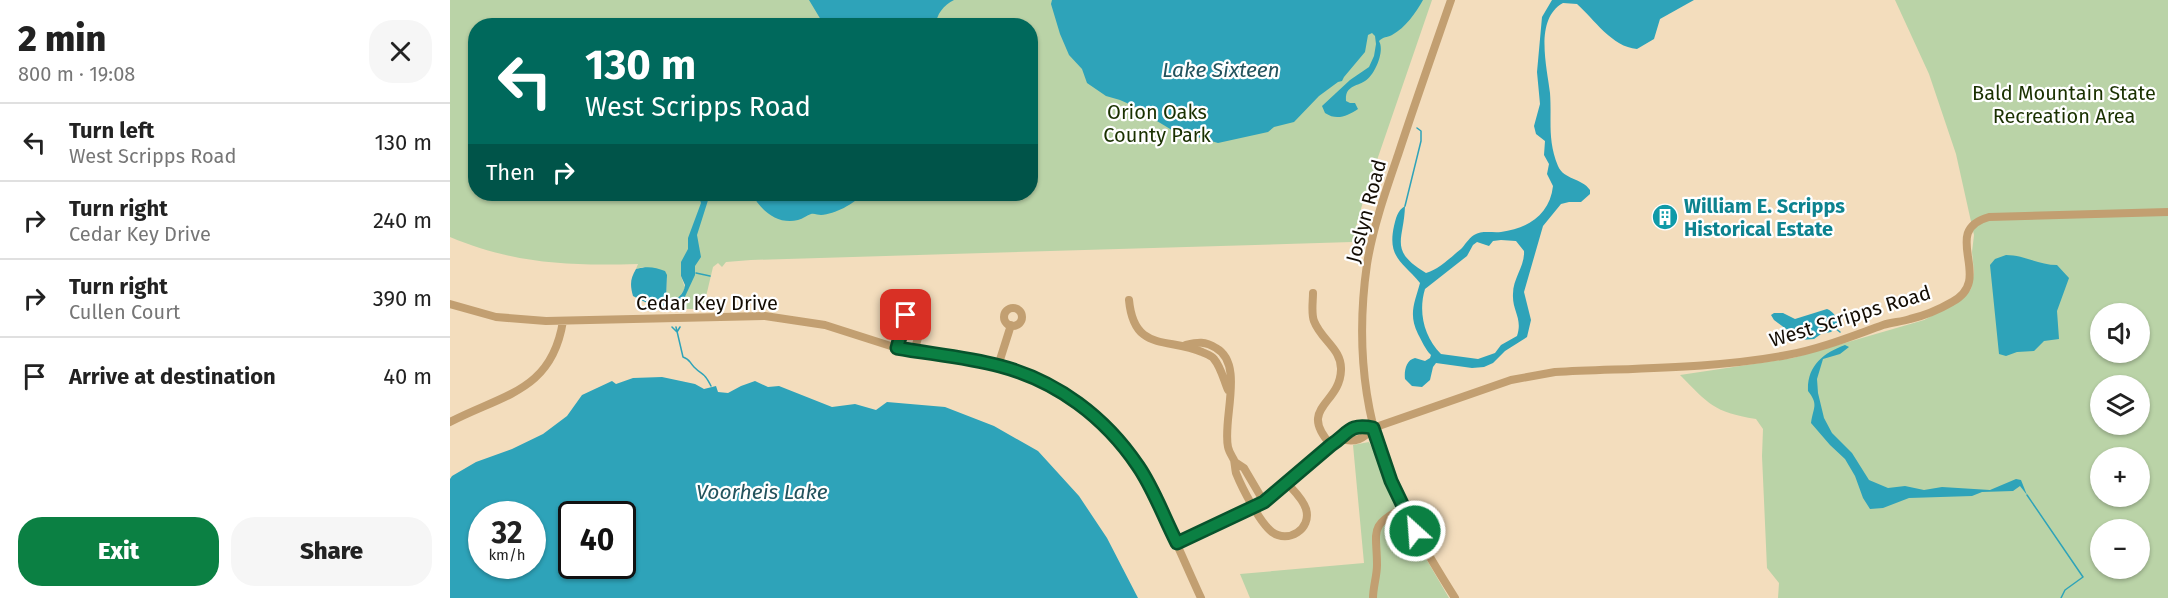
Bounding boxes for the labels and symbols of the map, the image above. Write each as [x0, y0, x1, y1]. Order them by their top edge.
water label: Lake Sixteen [1162, 57, 1280, 83]
park label: Bald Mountain State Recreation Area [1972, 81, 2156, 128]
park label: Orion Oaks County Park [1103, 100, 1211, 147]
street label: Joslyn Road [1341, 157, 1391, 265]
place label: William E. Scripps Historical Estate [1684, 194, 1845, 241]
building icon: William E. Scripps Historical Estate [1650, 202, 1680, 232]
street label: West Scripps Road [1766, 280, 1934, 352]
pin [880, 289, 931, 340]
street label: Cedar Key Drive [636, 291, 778, 315]
water label: Voorheis Lake [696, 479, 828, 505]
position arrow [1383, 499, 1447, 563]
speed limit sign: 40 [558, 501, 636, 579]

